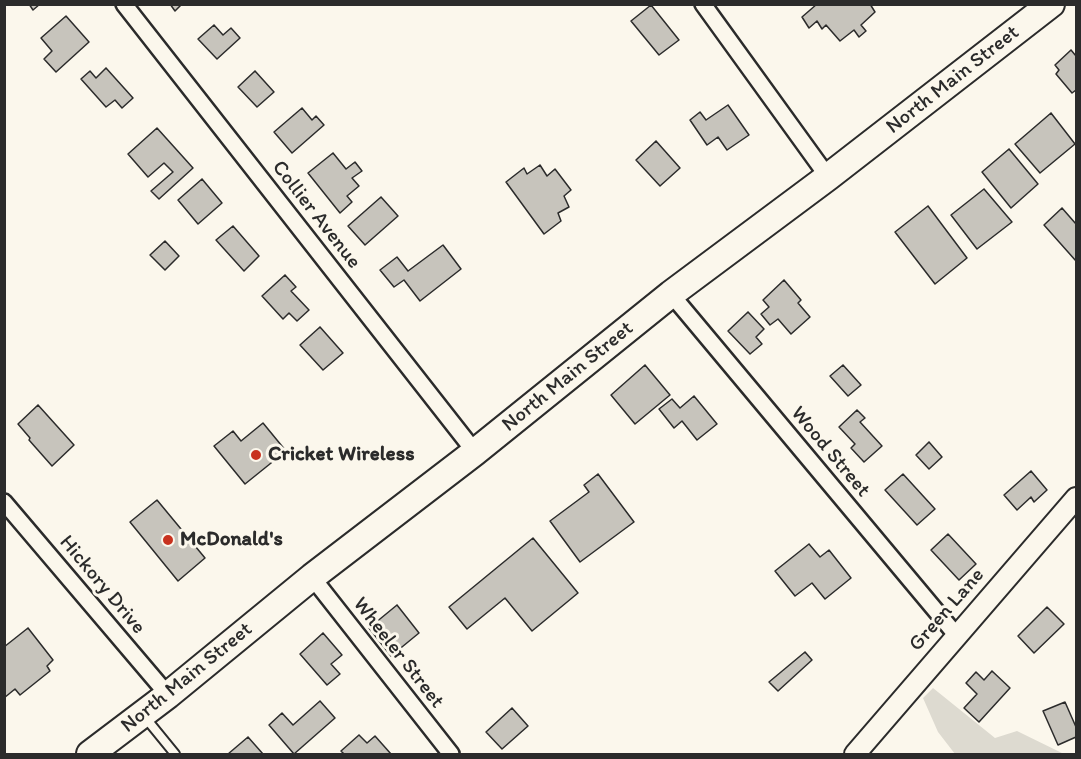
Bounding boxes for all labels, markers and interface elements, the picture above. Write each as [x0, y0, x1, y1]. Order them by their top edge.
street label: North Main Street [881, 20, 1025, 140]
street label: Collier Avenue [266, 156, 366, 274]
street label: North Main Street [497, 316, 639, 438]
street label: Wood Street [785, 402, 875, 502]
place label: Cricket Wireless [268, 442, 415, 468]
marker: Cricket Wireless [249, 448, 263, 462]
place label: McDonald's [180, 527, 283, 553]
street label: Hickory Drive [53, 530, 151, 640]
marker: McDonald's [161, 533, 175, 547]
street label: Green Lane [904, 563, 990, 657]
street label: Wheeler Street [347, 592, 449, 714]
street label: North Main Street [116, 617, 258, 739]

